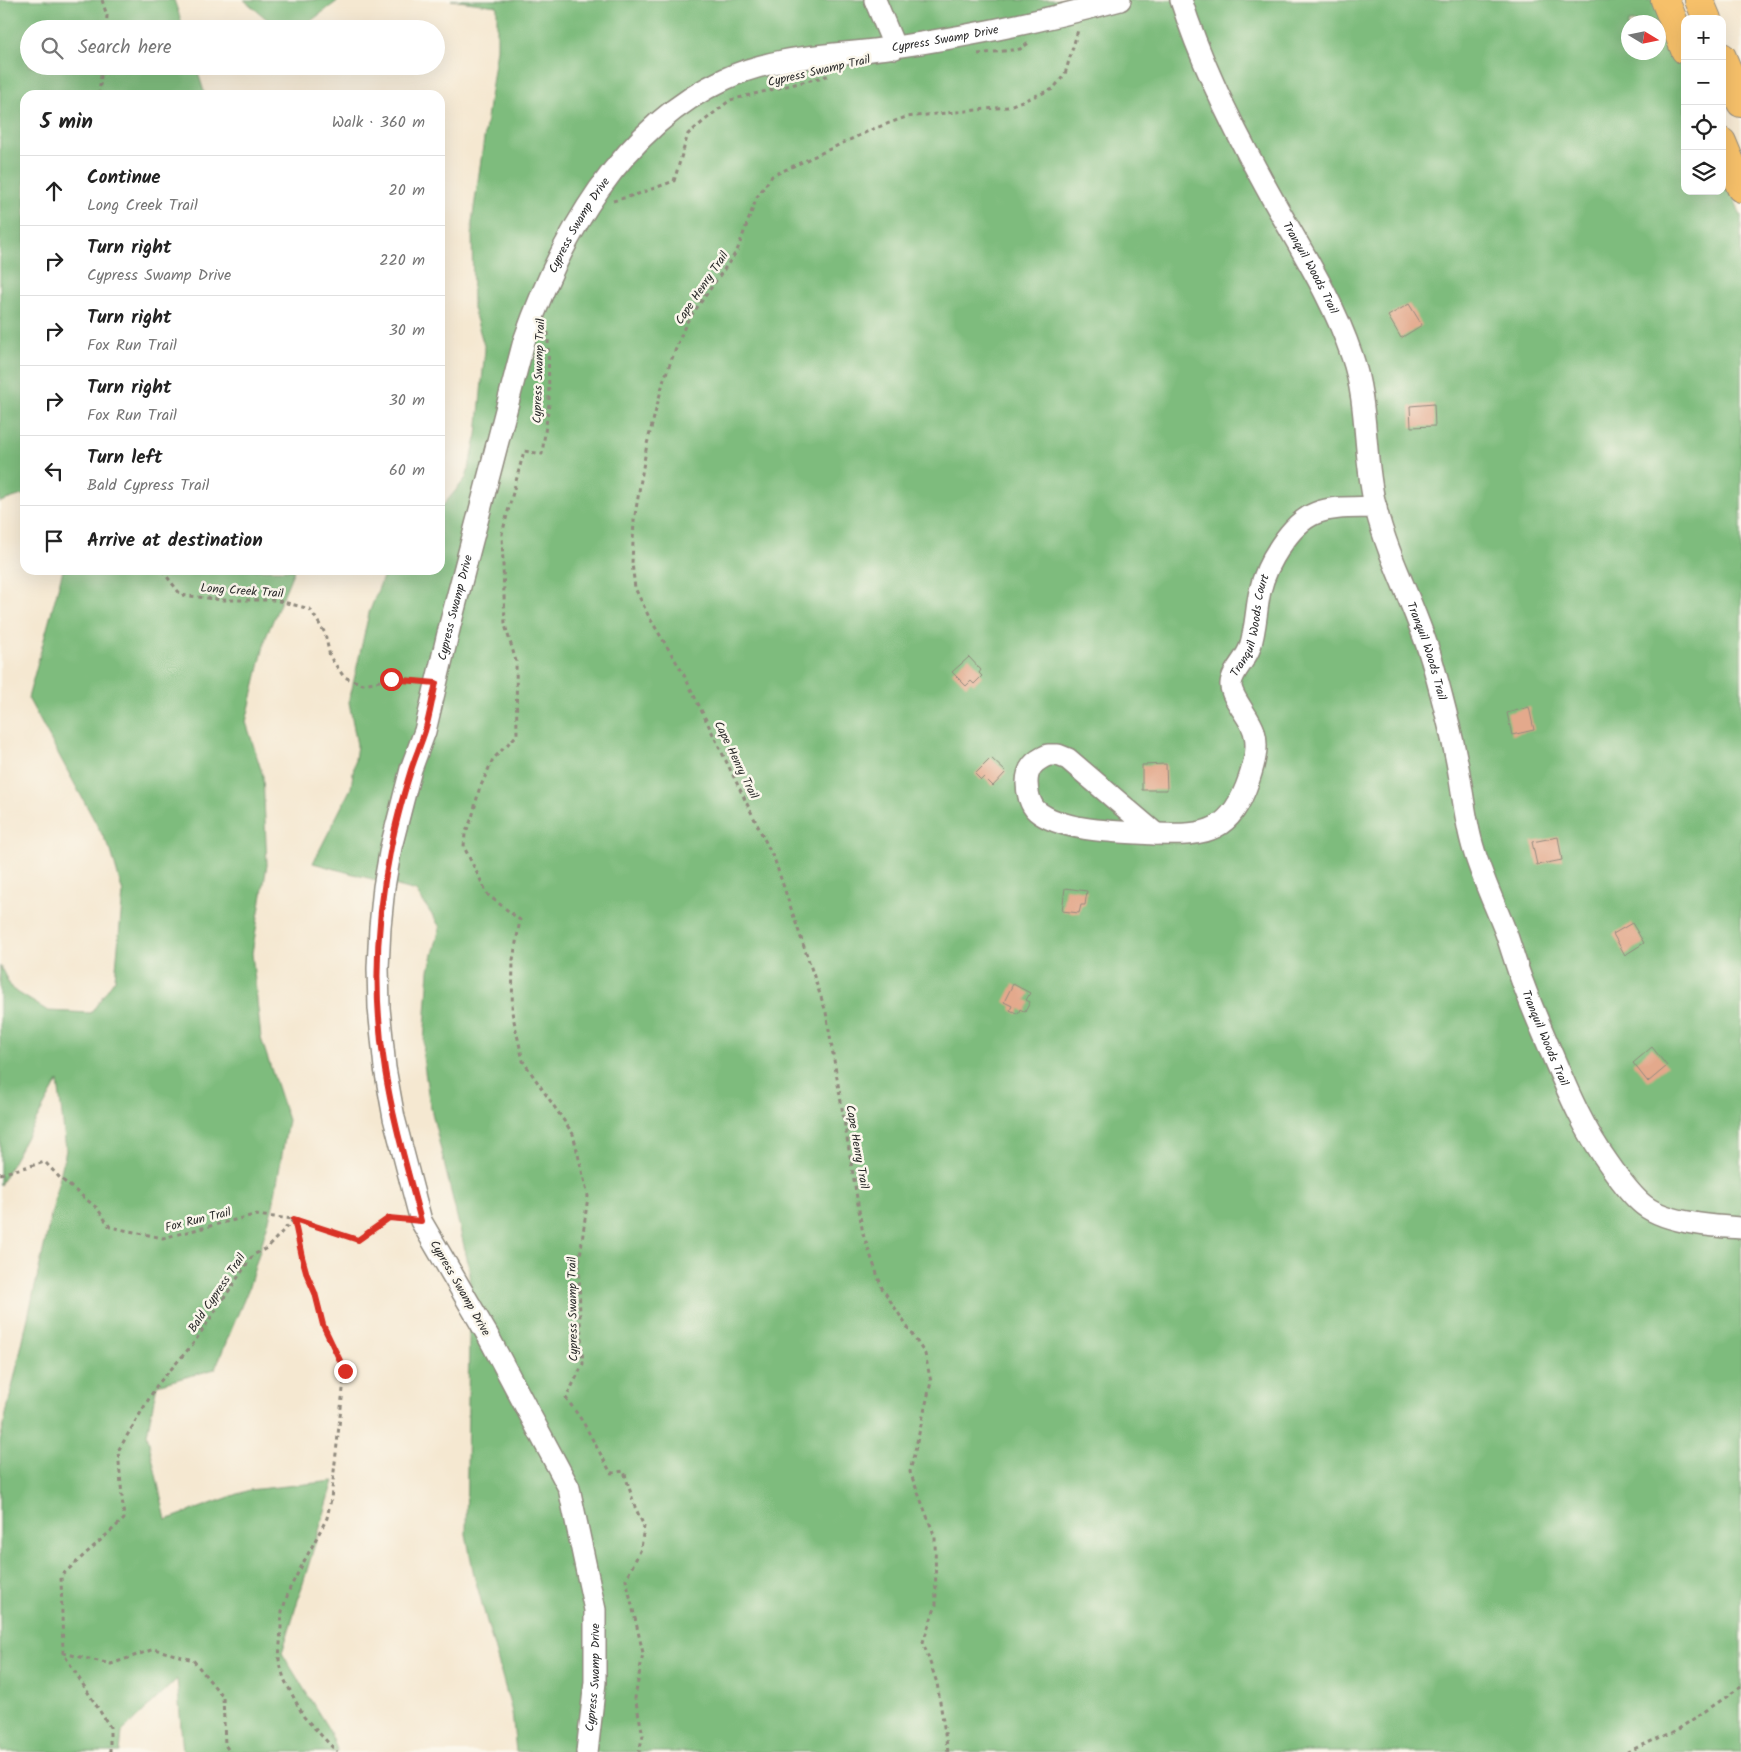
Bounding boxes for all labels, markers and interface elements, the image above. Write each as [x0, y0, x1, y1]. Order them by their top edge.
north arrow [1621, 15, 1666, 60]
map controls [1681, 15, 1726, 195]
button: + [1681, 15, 1726, 60]
search box [20, 20, 445, 75]
street label: Cypress Swamp Drive [890, 20, 1001, 57]
text: Search here [78, 33, 172, 63]
icon: search [38, 34, 66, 62]
street label: Cypress Swamp Trail [766, 50, 872, 92]
button: − [1681, 60, 1726, 105]
button: locate [1681, 105, 1726, 150]
text: 5 min [40, 106, 93, 139]
text: Walk · 360 m [332, 110, 425, 135]
button: layers [1681, 150, 1726, 195]
text: Continue [87, 163, 160, 193]
street label: Cypress Swamp Drive [543, 173, 615, 276]
icon: ahead [40, 177, 68, 205]
text: 20 m [389, 178, 425, 203]
text: Long Creek Trail [87, 193, 198, 218]
street label: Tranquil Woods Trail [1278, 218, 1343, 317]
text: Turn right [87, 233, 172, 263]
icon: right [40, 247, 68, 275]
street label: Cape Henry Trail [670, 247, 734, 328]
text: 220 m [379, 248, 425, 273]
text: Cypress Swamp Drive [87, 263, 231, 288]
text: Turn right [87, 303, 172, 333]
icon: right [40, 317, 68, 345]
text: 30 m [389, 318, 425, 343]
street label: Cypress Swamp Trail [528, 318, 550, 424]
text: Fox Run Trail [87, 333, 177, 358]
text: Turn right [87, 373, 172, 403]
icon: right [40, 387, 68, 415]
text: 30 m [389, 388, 425, 413]
text: Fox Run Trail [87, 403, 177, 428]
text: Turn left [87, 443, 162, 473]
icon: left [40, 457, 68, 485]
text: 60 m [389, 458, 425, 483]
text: Bald Cypress Trail [87, 473, 209, 498]
text: Arrive at destination [87, 526, 263, 556]
icon: arrive [40, 527, 68, 555]
street label: Cypress Swamp Drive [432, 552, 478, 662]
street label: Tranquil Woods Court [1225, 571, 1274, 680]
street label: Long Creek Trail [200, 579, 284, 603]
street label: Tranquil Woods Trail [1402, 599, 1452, 702]
route start [380, 668, 403, 691]
street label: Cape Henry Trail [709, 718, 763, 802]
street label: Tranquil Woods Trail [1517, 987, 1574, 1089]
street label: Cape Henry Trail [840, 1104, 874, 1190]
street label: Fox Run Trail [163, 1203, 233, 1237]
street label: Cypress Swamp Drive [425, 1236, 496, 1340]
street label: Bald Cypress Trail [183, 1250, 251, 1336]
street label: Cypress Swamp Trail [563, 1256, 583, 1362]
route end [334, 1360, 357, 1383]
street label: Cypress Swamp Drive [580, 1623, 605, 1732]

